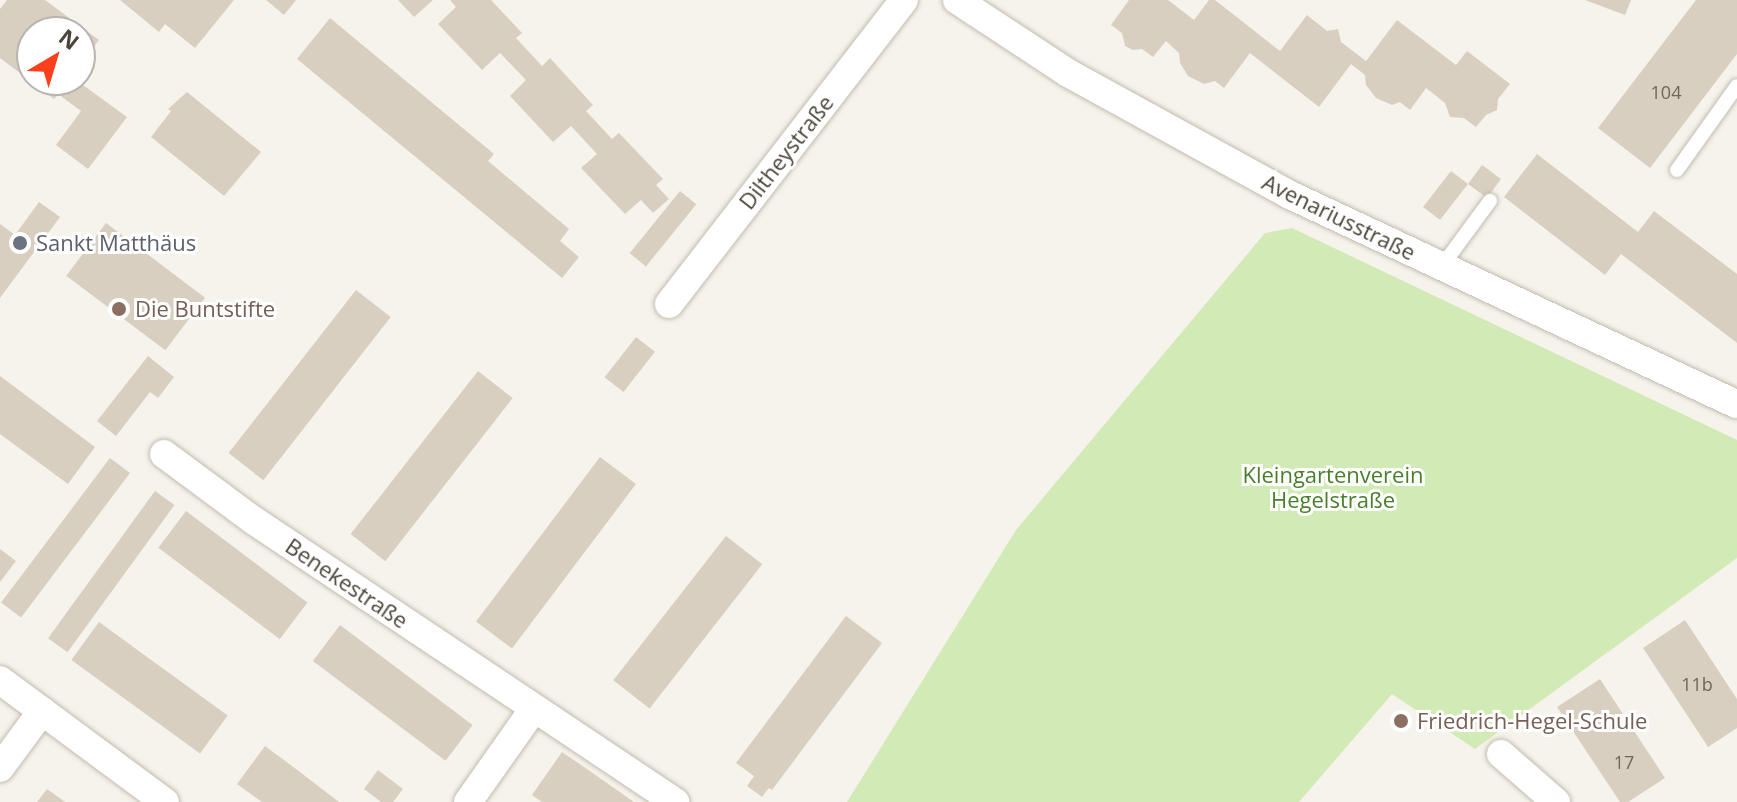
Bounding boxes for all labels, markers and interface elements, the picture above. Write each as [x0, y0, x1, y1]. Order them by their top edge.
north arrow [16, 16, 96, 96]
text: N [53, 21, 86, 56]
house number: 104 [1651, 81, 1681, 103]
street label: Diltheystraße [733, 90, 839, 214]
street label: Avenariusstraße [1258, 169, 1420, 265]
place label: Sankt Matthäus [36, 230, 196, 256]
marker: Sankt Matthäus [11, 234, 29, 252]
place label: Die Buntstifte [135, 296, 275, 322]
marker: Die Buntstifte [110, 300, 128, 318]
park label: Kleingartenverein Hegelstraße [1242, 461, 1424, 512]
street label: Benekestraße [281, 532, 413, 634]
house number: 11b [1681, 673, 1713, 695]
place label: Friedrich-Hegel-Schule [1417, 708, 1647, 734]
marker: Friedrich-Hegel-Schule [1392, 712, 1410, 730]
house number: 17 [1614, 751, 1634, 773]

